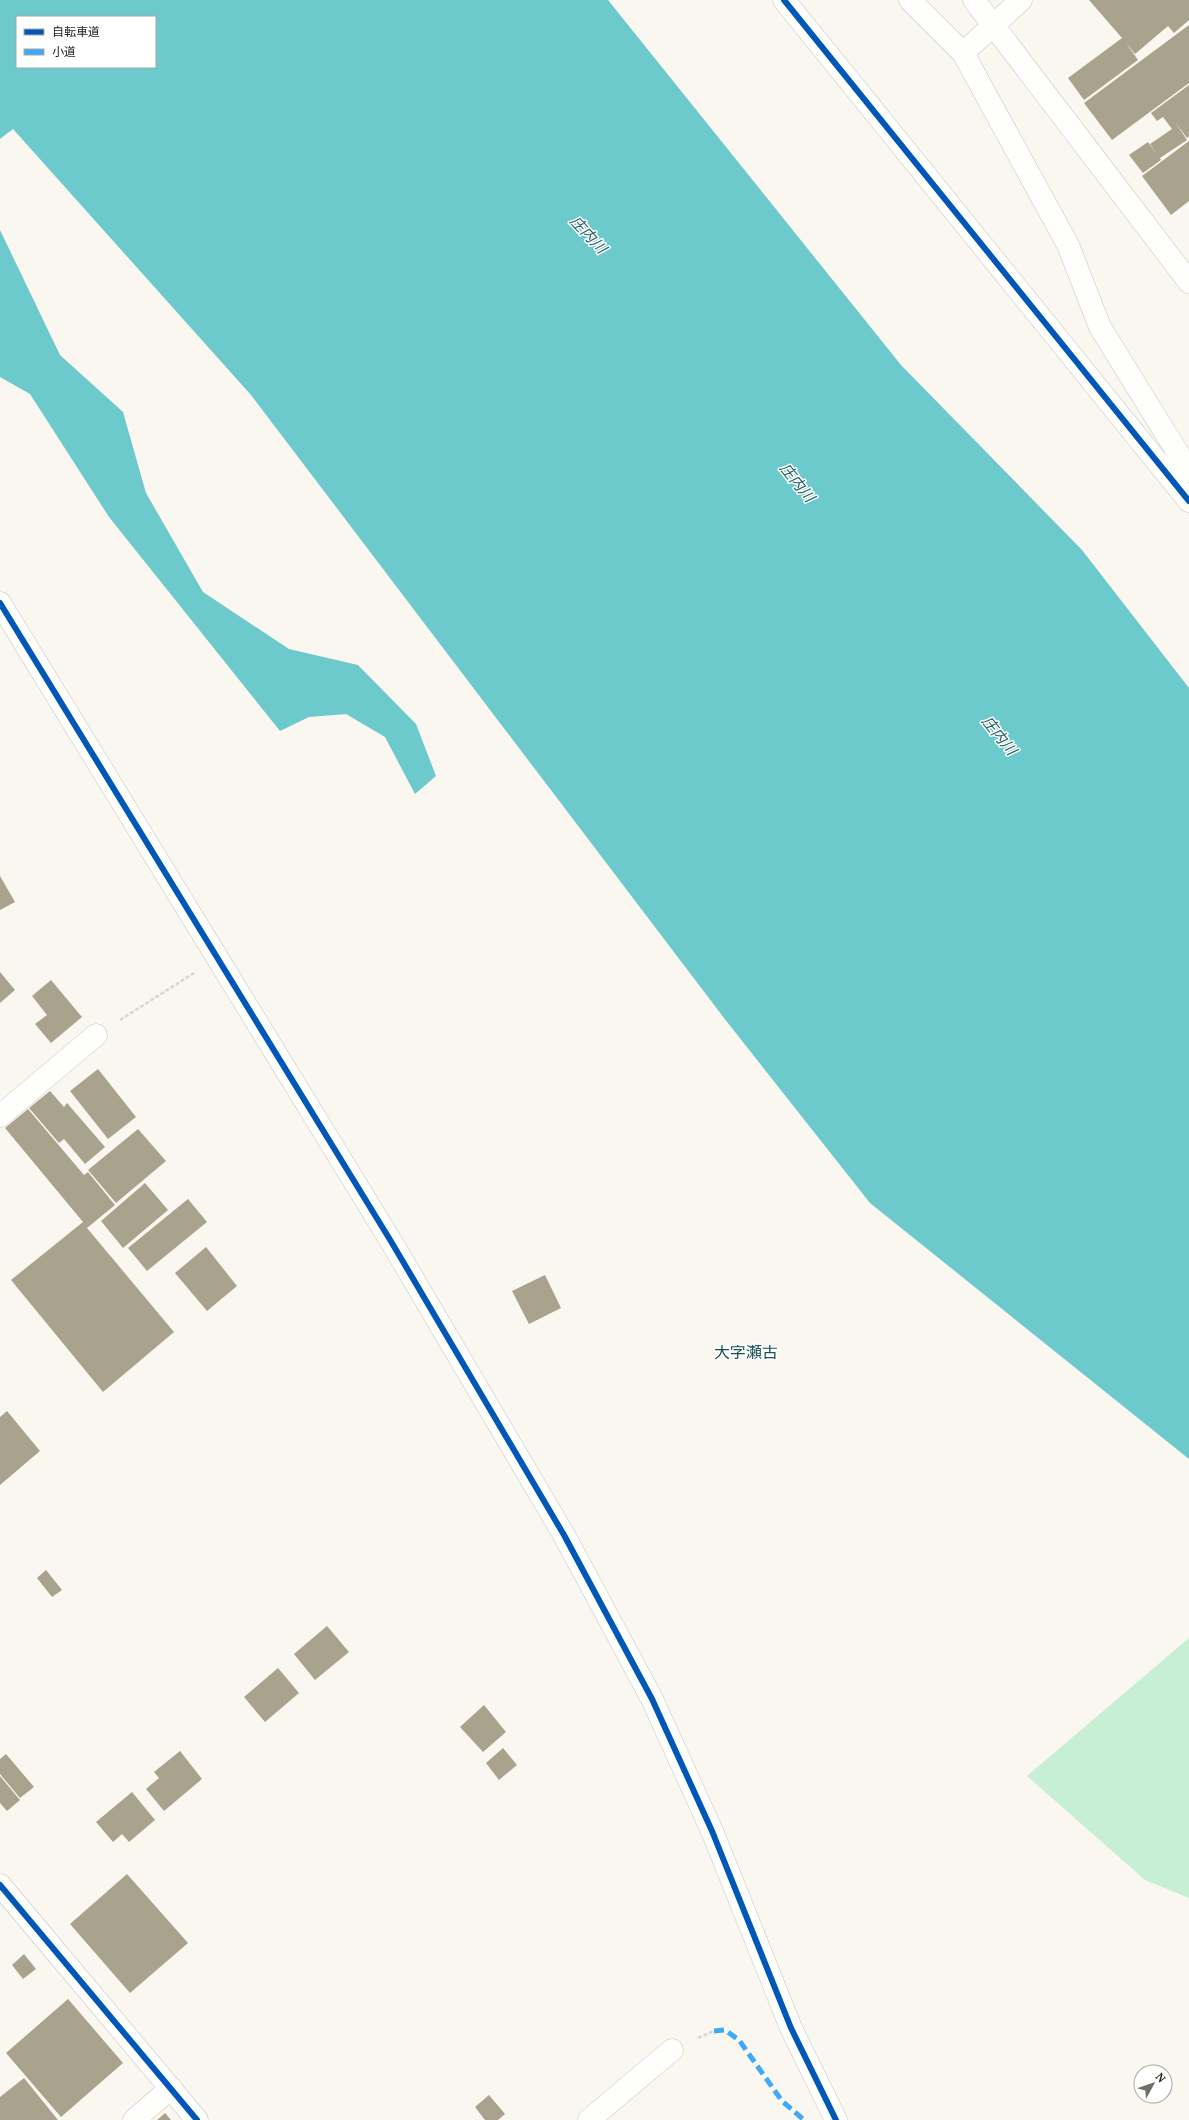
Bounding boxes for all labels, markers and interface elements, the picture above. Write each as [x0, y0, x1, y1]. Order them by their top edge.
legend [16, 16, 156, 68]
text: 自転車道 [52, 24, 100, 39]
text: 小道 [52, 44, 76, 59]
water label: 庄内川 [566, 211, 613, 259]
water label: 庄内川 [776, 458, 821, 507]
water label: 庄内川 [978, 711, 1023, 760]
district label: 大字瀬古 [714, 1341, 778, 1363]
north arrow [1133, 2064, 1173, 2104]
text: N [1153, 2070, 1169, 2086]

